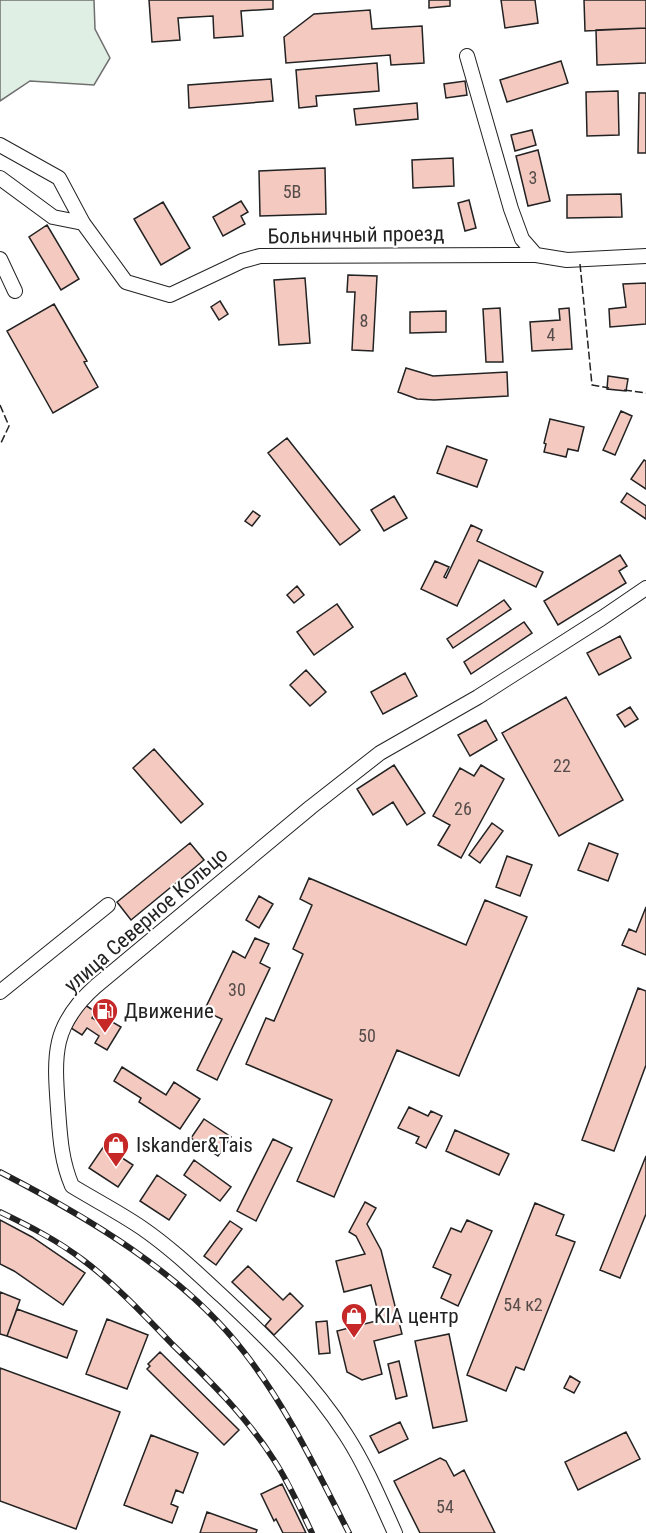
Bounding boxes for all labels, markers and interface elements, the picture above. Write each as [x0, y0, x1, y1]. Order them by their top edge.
house number: 3 [529, 167, 537, 188]
house number: 5В [283, 181, 301, 202]
street label: Больничный проезд [267, 221, 445, 249]
house number: 8 [360, 310, 368, 331]
house number: 4 [547, 324, 556, 345]
house number: 22 [553, 755, 571, 776]
house number: 26 [454, 798, 472, 819]
street label: улица Северное Кольцо [60, 843, 232, 997]
house number: 30 [228, 979, 246, 1000]
fuel station icon: Движение [90, 996, 120, 1034]
place label: Движение [124, 999, 214, 1023]
house number: 50 [358, 1025, 376, 1046]
shop icon: Iskander&Tais [101, 1130, 131, 1168]
place label: Iskander&Tais [136, 1133, 253, 1157]
house number: 54 к2 [503, 1294, 543, 1315]
shop icon: KIA центр [339, 1301, 369, 1339]
place label: KIA центр [374, 1304, 459, 1328]
house number: 54 [436, 1496, 454, 1517]

